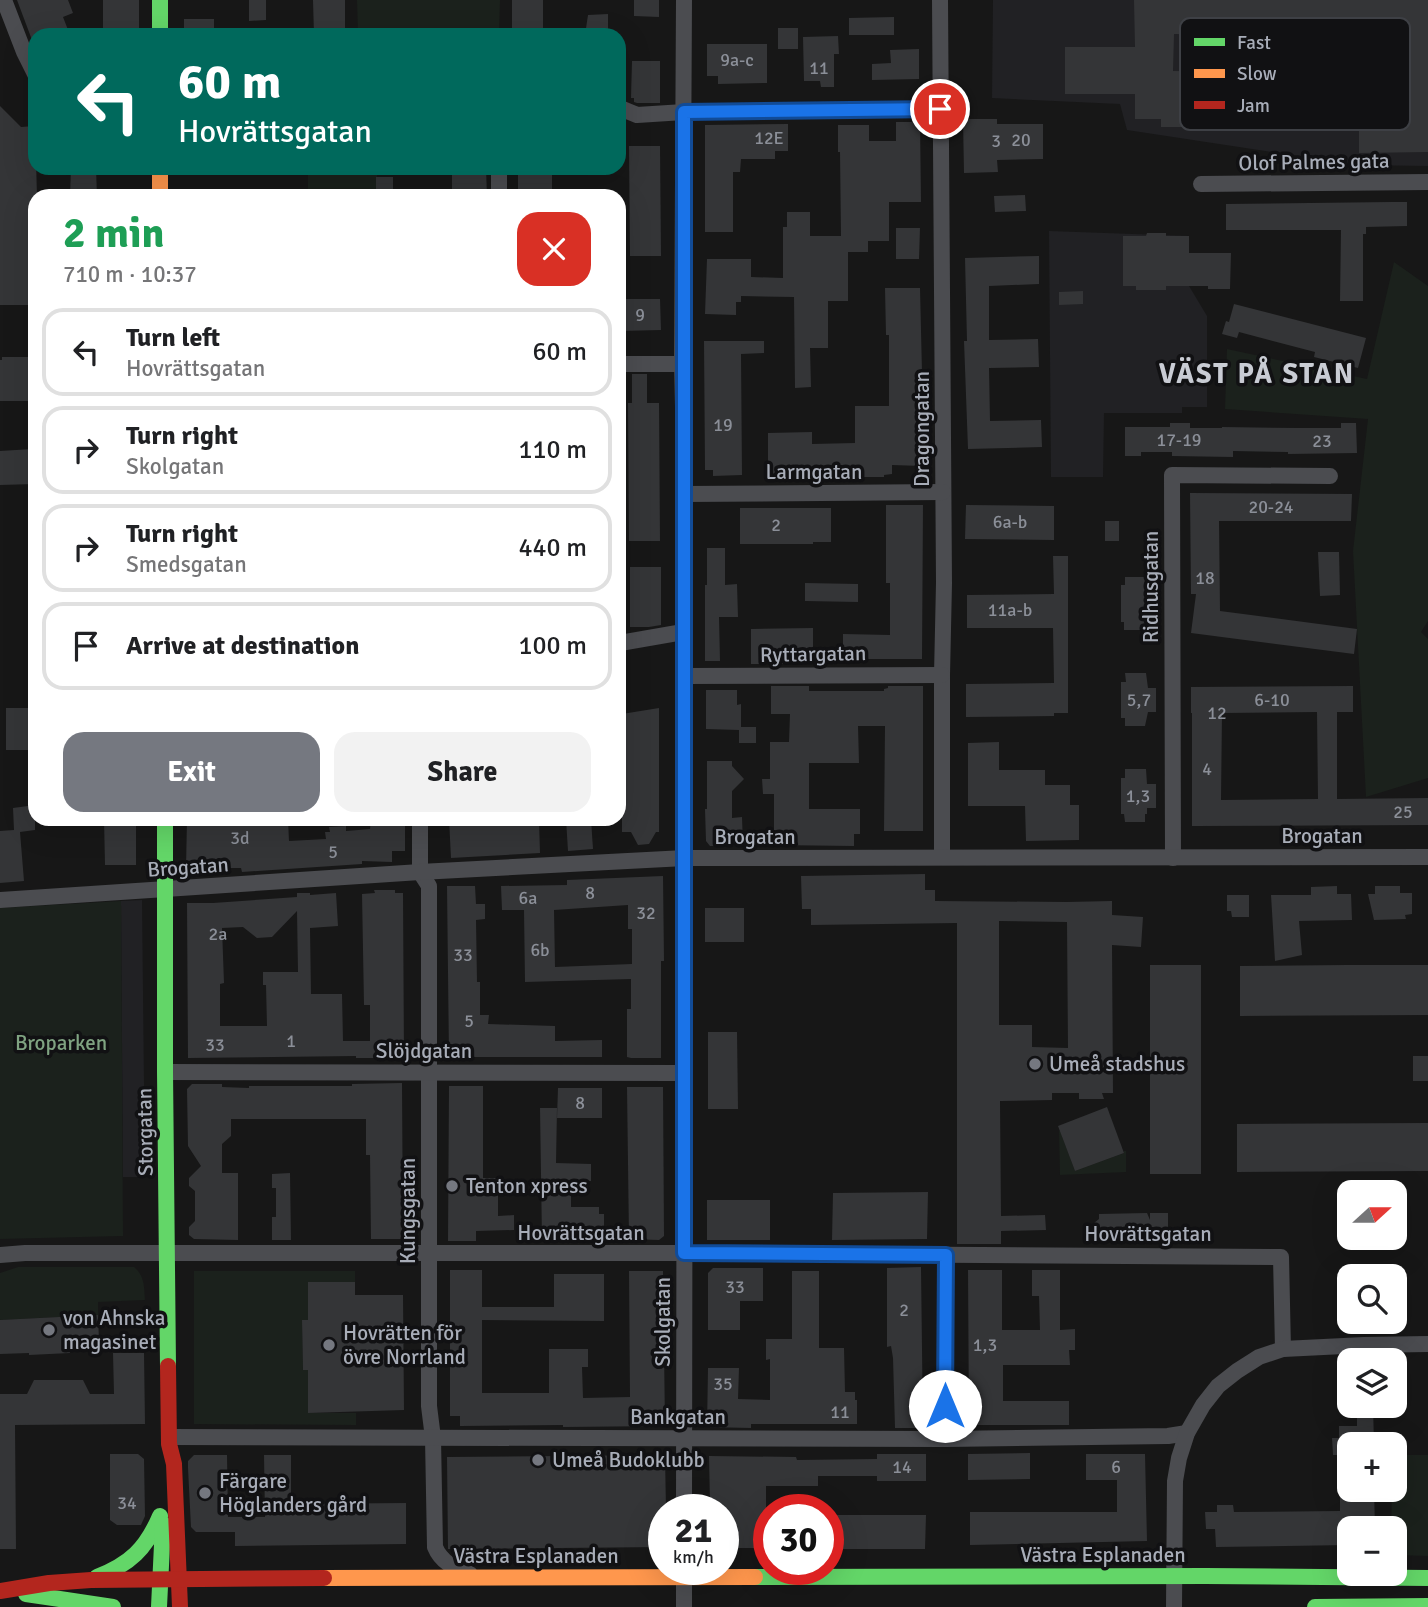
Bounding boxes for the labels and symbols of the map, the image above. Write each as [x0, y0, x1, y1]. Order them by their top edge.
legend [1180, 18, 1410, 130]
text: Fast [1237, 31, 1271, 55]
house number: 9a-c [720, 49, 754, 71]
house number: 11 [809, 57, 829, 79]
text: Slow [1237, 62, 1277, 86]
pin [910, 79, 970, 139]
text: Jam [1237, 94, 1270, 118]
house number: 12E [754, 127, 784, 149]
house number: 20 [1011, 129, 1031, 151]
house number: 3 [991, 130, 1001, 152]
street label: Olof Palmes gata [1238, 148, 1390, 176]
house number: 9 [635, 304, 645, 326]
district label: VÄST PÅ STAN [1159, 356, 1355, 391]
street label: Dragongatan [909, 371, 935, 487]
house number: 19 [713, 414, 733, 436]
house number: 17-19 [1156, 429, 1202, 451]
house number: 23 [1312, 430, 1332, 452]
street label: Larmgatan [766, 459, 862, 485]
house number: 20-24 [1248, 496, 1294, 518]
house number: 6a-b [993, 511, 1027, 533]
house number: 2 [771, 514, 781, 536]
street label: Ridhusgatan [1138, 531, 1164, 643]
house number: 18 [1195, 567, 1215, 589]
house number: 11a-b [988, 599, 1032, 621]
street label: Ryttargatan [760, 640, 866, 668]
house number: 5,7 [1127, 689, 1151, 711]
house number: 6-10 [1254, 689, 1290, 711]
house number: 12 [1207, 702, 1227, 724]
house number: 4 [1202, 758, 1212, 780]
house number: 1,3 [1126, 785, 1150, 807]
house number: 25 [1393, 801, 1413, 823]
street label: Brogatan [1281, 823, 1363, 849]
street label: Brogatan [714, 824, 796, 850]
house number: 3d [230, 827, 250, 849]
house number: 5 [328, 841, 338, 863]
street label: Brogatan [146, 851, 230, 883]
house number: 8 [585, 882, 595, 904]
house number: 6a [519, 887, 537, 909]
house number: 32 [636, 902, 656, 924]
house number: 2a [209, 923, 227, 945]
house number: 6b [530, 939, 550, 961]
house number: 33 [453, 944, 473, 966]
house number: 5 [464, 1010, 474, 1032]
park label: Broparken [15, 1030, 107, 1056]
house number: 1 [286, 1030, 296, 1052]
house number: 33 [205, 1034, 225, 1056]
street label: Slöjdgatan [376, 1038, 472, 1064]
place label: Umeå stadshus [1049, 1051, 1185, 1077]
marker: Umeå stadshus [1027, 1056, 1043, 1072]
street label: Storgatan [131, 1088, 159, 1176]
house number: 8 [575, 1092, 585, 1114]
street label: Kungsgatan [395, 1158, 421, 1264]
place label: Tenton xpress [466, 1173, 588, 1199]
marker: Tenton xpress [444, 1178, 460, 1194]
north arrow [1337, 1180, 1407, 1250]
street label: Hovrättsgatan [517, 1220, 645, 1246]
street label: Hovrättsgatan [1084, 1221, 1212, 1247]
house number: 33 [725, 1276, 745, 1298]
street label: Skolgatan [650, 1277, 676, 1367]
house number: 2 [899, 1299, 909, 1321]
place label: von Ahnska magasinet [63, 1305, 165, 1355]
place label: Hovrätten för övre Norrland [343, 1320, 466, 1370]
marker: von Ahnska magasinet [41, 1322, 57, 1338]
house number: 1,3 [973, 1334, 997, 1356]
marker: Hovrätten för övre Norrland [321, 1337, 337, 1353]
position arrow [908, 1369, 982, 1443]
house number: 35 [713, 1373, 733, 1395]
house number: 11 [830, 1401, 850, 1423]
street label: Bankgatan [630, 1404, 726, 1430]
place label: Umeå Budoklubb [552, 1447, 705, 1473]
marker: Umeå Budoklubb [530, 1452, 546, 1468]
house number: 14 [892, 1456, 912, 1478]
house number: 6 [1111, 1456, 1121, 1478]
place label: Färgare Höglanders gård [219, 1468, 367, 1518]
marker: Färgare Höglanders gård [197, 1485, 213, 1501]
house number: 34 [117, 1492, 137, 1514]
speed limit sign: 30 [753, 1494, 844, 1585]
street label: Västra Esplanaden [1020, 1542, 1186, 1568]
street label: Västra Esplanaden [453, 1543, 619, 1569]

